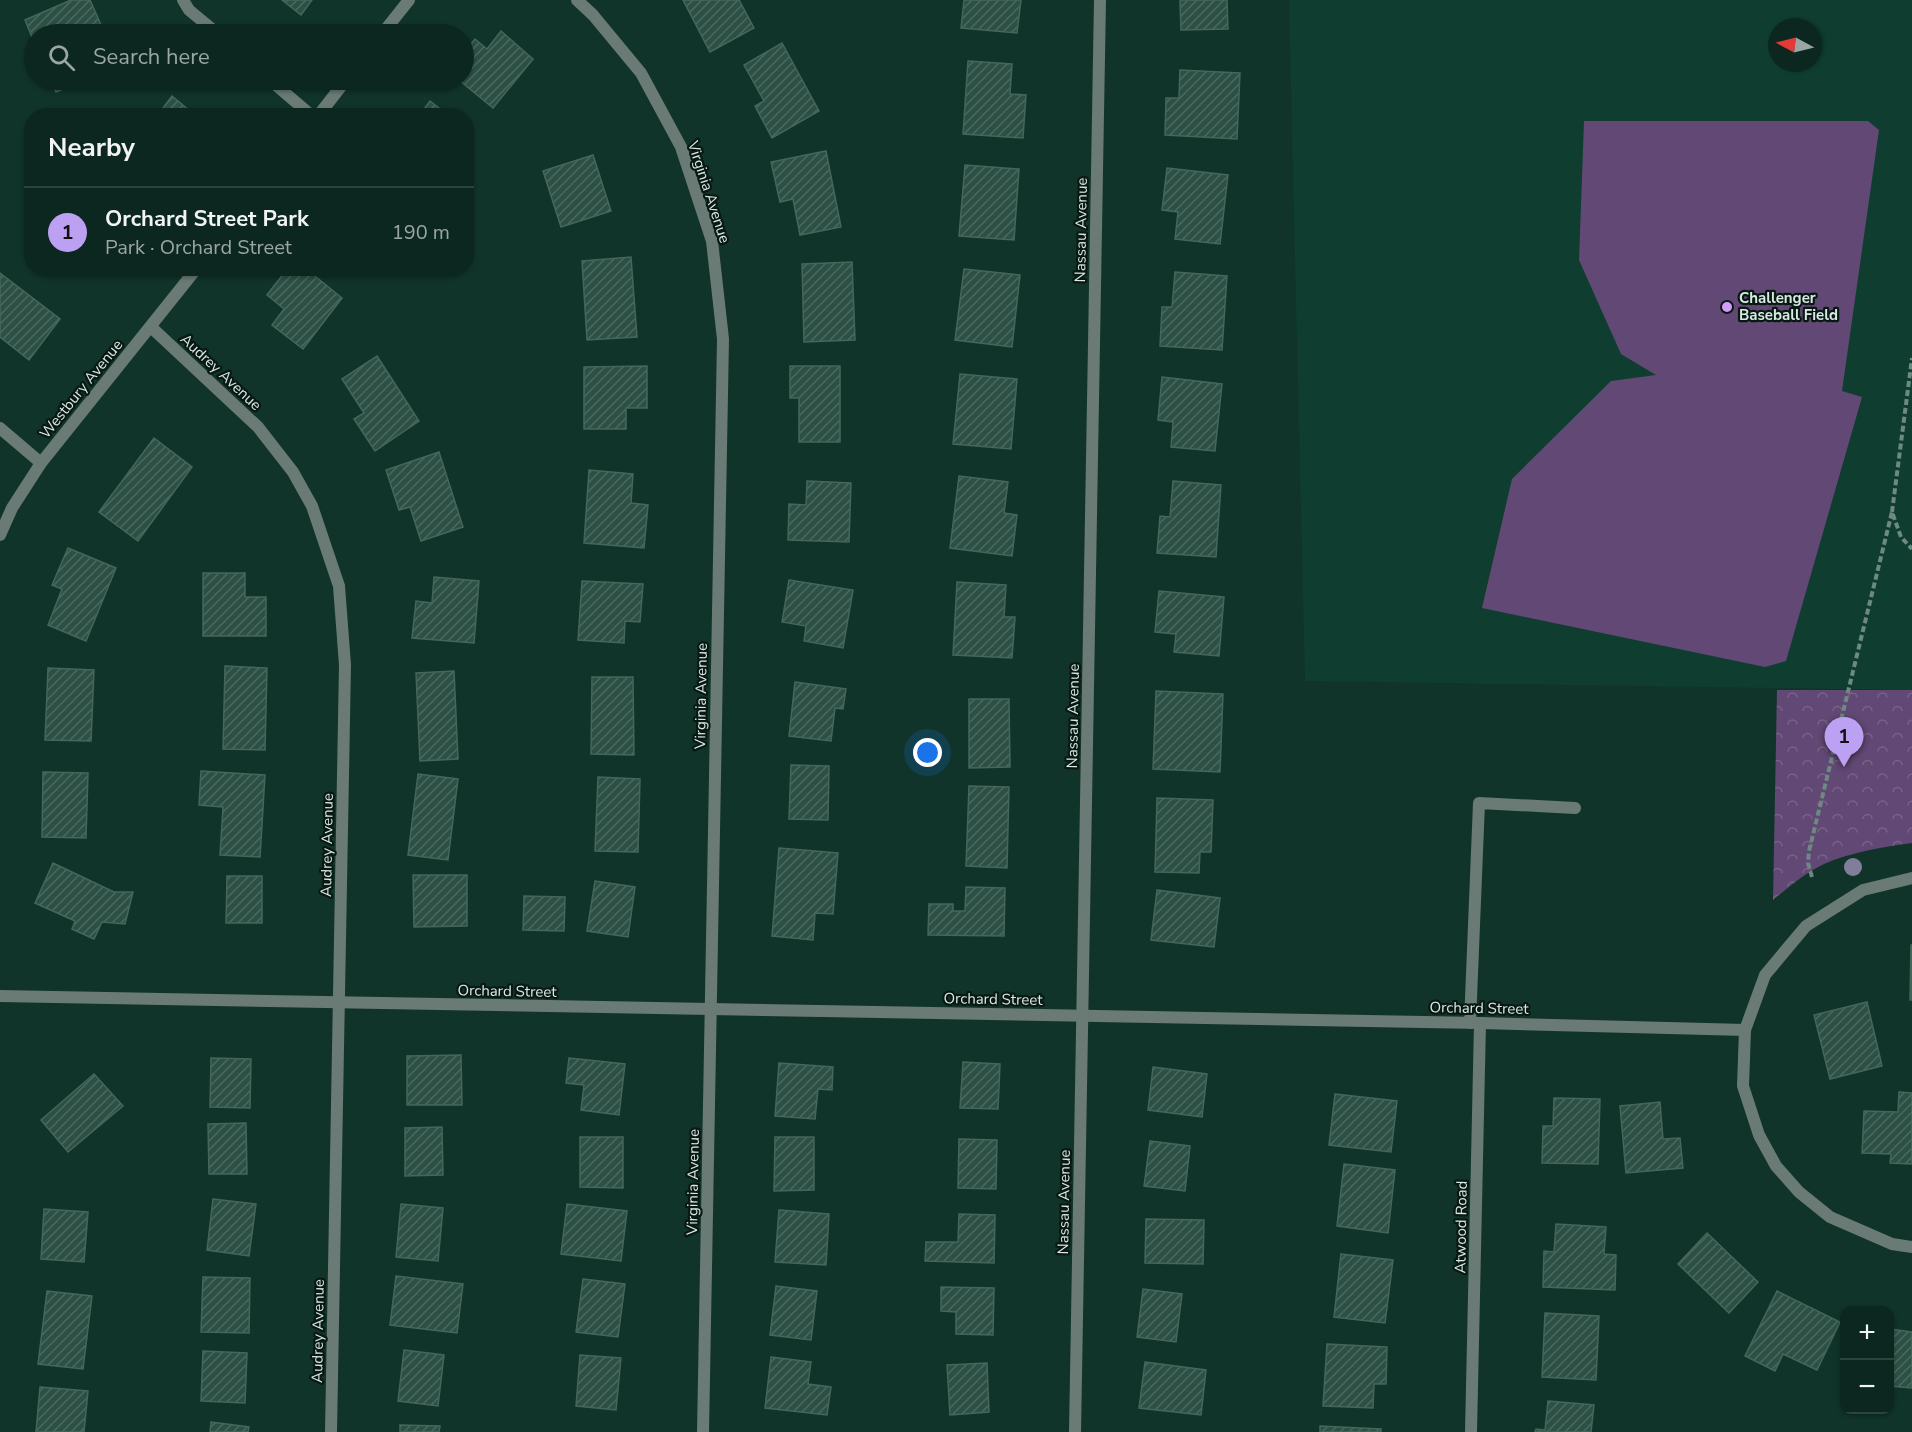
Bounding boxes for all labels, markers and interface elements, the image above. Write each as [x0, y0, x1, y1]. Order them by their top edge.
north arrow [1768, 18, 1822, 72]
search box [24, 24, 474, 90]
icon: search [45, 41, 78, 74]
text: Search here [93, 42, 210, 72]
text: Nearby [48, 130, 135, 165]
street label: Virginia Avenue [683, 137, 735, 246]
street label: Nassau Avenue [1070, 177, 1092, 283]
text: Orchard Street Park [105, 204, 309, 234]
text: 1 [62, 219, 74, 246]
text: 190 m [392, 219, 450, 246]
text: Park · Orchard Street [105, 234, 292, 261]
place label: Challenger Baseball Field [1739, 288, 1838, 325]
marker: Challenger Baseball Field [1720, 300, 1734, 314]
street label: Audrey Avenue [176, 329, 266, 415]
street label: Westbury Avenue [35, 335, 127, 443]
street label: Virginia Avenue [690, 643, 712, 750]
street label: Nassau Avenue [1062, 663, 1084, 769]
pin: 1 [1824, 718, 1864, 767]
your location [913, 738, 942, 767]
street label: Audrey Avenue [316, 793, 338, 897]
street label: Orchard Street [457, 980, 557, 1002]
street label: Orchard Street [943, 988, 1043, 1010]
street label: Orchard Street [1429, 997, 1529, 1019]
street label: Virginia Avenue [682, 1129, 704, 1236]
street label: Nassau Avenue [1053, 1149, 1075, 1255]
street label: Atwood Road [1450, 1180, 1472, 1274]
street label: Audrey Avenue [307, 1279, 329, 1383]
map controls [1840, 1306, 1894, 1414]
button: + [1840, 1306, 1894, 1360]
button: − [1840, 1360, 1894, 1414]

